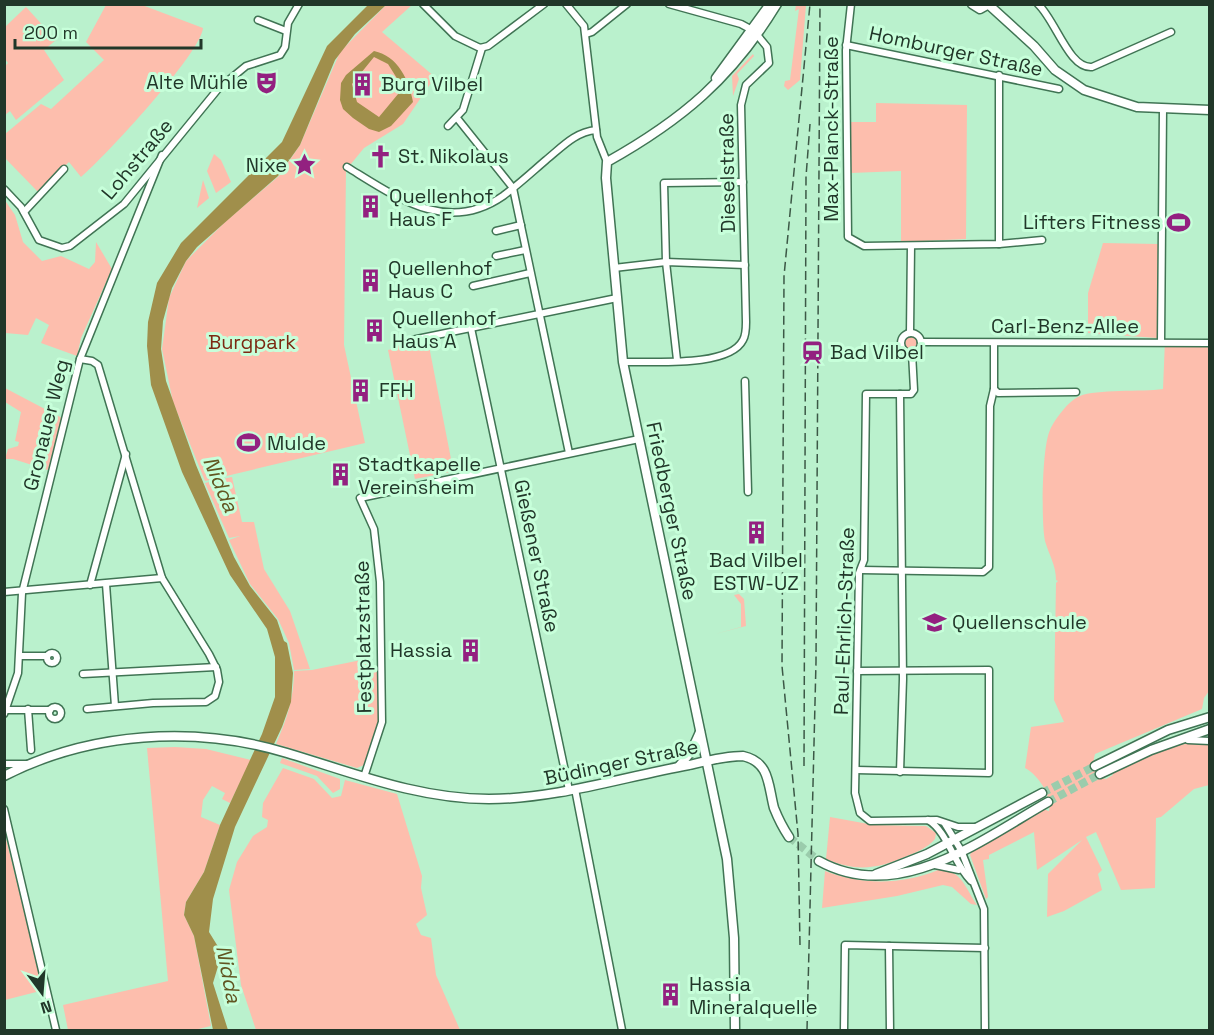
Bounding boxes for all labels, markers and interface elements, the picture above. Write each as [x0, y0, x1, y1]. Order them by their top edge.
scale bar [15, 12, 201, 50]
street label: Homburger Straße [867, 20, 1045, 82]
text: 200 m [24, 21, 78, 44]
street label: Max-Planck-Straße [818, 36, 844, 222]
place label: Alte Mühle [146, 69, 248, 95]
theatre icon: Alte Mühle [253, 69, 279, 95]
building icon: Burg Vilbel [350, 71, 376, 97]
place label: Burg Vilbel [381, 71, 483, 97]
street label: Lohstraße [96, 113, 178, 205]
street label: Dieselstraße [713, 113, 741, 233]
church icon: St. Nikolaus [367, 143, 393, 169]
place label: St. Nikolaus [398, 143, 509, 169]
place label: Nixe [246, 152, 287, 178]
place icon: Nixe [292, 152, 318, 178]
place label: Quellenhof Haus F [389, 183, 494, 232]
building icon: Quellenhof Haus F [358, 194, 384, 220]
place label: Lifters Fitness [1023, 209, 1161, 235]
sports icon: Lifters Fitness [1166, 209, 1192, 235]
place label: Quellenhof Haus C [388, 255, 493, 304]
building icon: Quellenhof Haus C [357, 267, 383, 293]
place label: Quellenhof Haus A [392, 305, 497, 354]
street label: Carl-Benz-Allee [991, 313, 1139, 339]
building icon: Quellenhof Haus A [361, 317, 387, 343]
park label: Burgpark [208, 329, 296, 355]
station icon: Bad Vilbel [799, 339, 825, 365]
place label: Bad Vilbel [830, 339, 924, 365]
street label: Gronauer Weg [17, 356, 75, 494]
building icon: FFH [348, 377, 374, 403]
place label: FFH [379, 377, 414, 403]
street label: Friedberger Straße [640, 419, 704, 603]
sports icon: Mulde [236, 430, 262, 456]
place label: Mulde [267, 430, 326, 456]
place label: Stadtkapelle Vereinsheim [358, 451, 481, 500]
water label: Nidda [197, 452, 245, 517]
building icon: Stadtkapelle Vereinsheim [327, 462, 353, 488]
street label: Gießener Straße [508, 477, 566, 635]
building icon: Bad Vilbel ESTW-UZ [743, 519, 769, 545]
street label: Paul-Ehrlich-Straße [828, 527, 860, 715]
place label: Bad Vilbel ESTW-UZ [709, 547, 803, 596]
street label: Festplatzstraße [349, 560, 377, 714]
school or university icon: Quellenschule [921, 609, 947, 635]
place label: Quellenschule [952, 609, 1087, 635]
place label: Hassia [390, 637, 452, 663]
building icon: Hassia [457, 637, 483, 663]
street label: Büdinger Straße [541, 733, 701, 791]
water label: Nidda [210, 943, 248, 1006]
north arrow [12, 963, 72, 1023]
place label: Hassia Mineralquelle [689, 971, 818, 1020]
building icon: Hassia Mineralquelle [658, 982, 684, 1008]
text: N [38, 995, 54, 1019]

